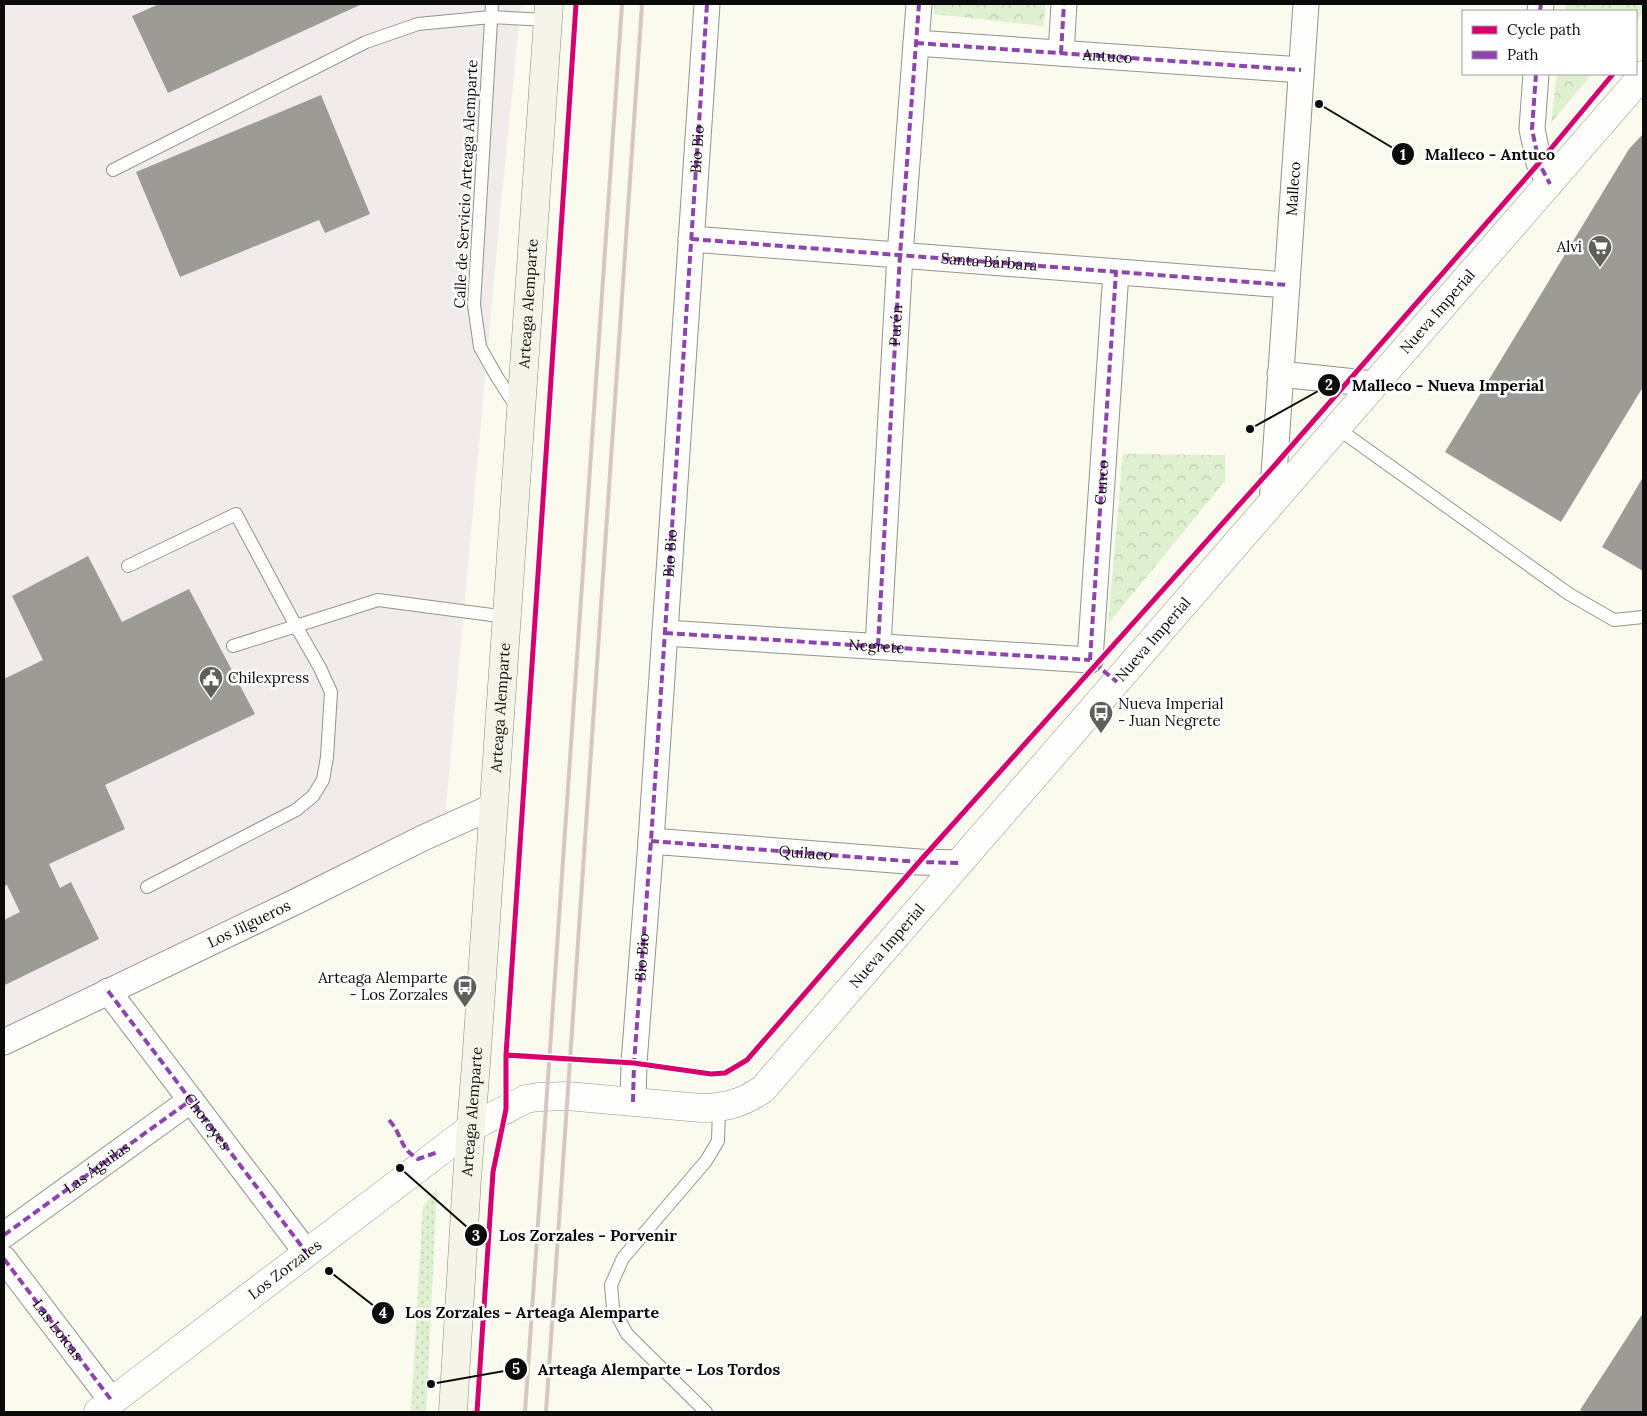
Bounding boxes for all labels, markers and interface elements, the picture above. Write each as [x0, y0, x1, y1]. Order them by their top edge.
legend [1462, 10, 1637, 75]
text: Cycle path [1507, 20, 1581, 39]
street label: Antuco [1081, 45, 1133, 67]
text: Path [1507, 45, 1538, 64]
street label: Calle de Servicio Arteaga Alemparte [449, 59, 482, 309]
street label: Bio Bio [686, 124, 708, 174]
callout: Malleco - Antuco [1390, 139, 1565, 170]
text: Malleco - Antuco [1425, 144, 1555, 164]
text: 1 [1400, 145, 1406, 164]
street label: Malleco [1282, 161, 1304, 217]
supermarket icon: Alvi [1587, 234, 1613, 268]
place label: Alvi [1556, 237, 1582, 256]
street label: Arteaga Alemparte [514, 238, 542, 370]
street label: Santa Bárbara [940, 248, 1038, 275]
street label: Nueva Imperial [1395, 265, 1479, 357]
street label: Purén [885, 304, 906, 347]
callout: Malleco - Nueva Imperial [1317, 370, 1554, 401]
text: 2 [1325, 375, 1333, 394]
text: Malleco - Nueva Imperial [1352, 375, 1544, 395]
street label: Cunco [1090, 459, 1112, 506]
street label: Bio Bio [659, 528, 681, 578]
street label: Nueva Imperial [1111, 593, 1195, 685]
street label: Negrete [848, 635, 905, 657]
street label: Arteaga Alemparte [486, 642, 514, 774]
public building icon: Chilexpress [198, 665, 224, 699]
place label: Chilexpress [228, 668, 309, 687]
place label: Nueva Imperial - Juan Negrete [1118, 694, 1223, 730]
bus stop icon: Nueva Imperial - Juan Negrete [1088, 700, 1114, 734]
street label: Quilaco [778, 841, 833, 864]
street label: Los Jilgueros [204, 896, 294, 952]
street label: Nueva Imperial [845, 900, 928, 992]
street label: Bio Bio [630, 932, 653, 982]
place label: Arteaga Alemparte - Los Zorzales [317, 968, 448, 1004]
bus stop icon: Arteaga Alemparte - Los Zorzales [452, 974, 478, 1008]
street label: Arteaga Alemparte [457, 1046, 486, 1178]
street label: Choroyes [180, 1089, 235, 1154]
street label: Las Águilas [60, 1137, 134, 1198]
callout: Los Zorzales - Porvenir [464, 1220, 686, 1251]
text: Los Zorzales - Porvenir [499, 1225, 677, 1245]
text: 3 [472, 1226, 480, 1245]
street label: Los Zorzales [244, 1235, 325, 1303]
street label: Las Loicas [29, 1295, 88, 1364]
callout: Los Zorzales - Arteaga Alemparte [370, 1297, 669, 1328]
text: Los Zorzales - Arteaga Alemparte [405, 1302, 659, 1322]
text: 4 [379, 1303, 387, 1322]
callout: Arteaga Alemparte - Los Tordos [503, 1354, 790, 1385]
text: 5 [512, 1359, 520, 1378]
text: Arteaga Alemparte - Los Tordos [538, 1359, 780, 1379]

